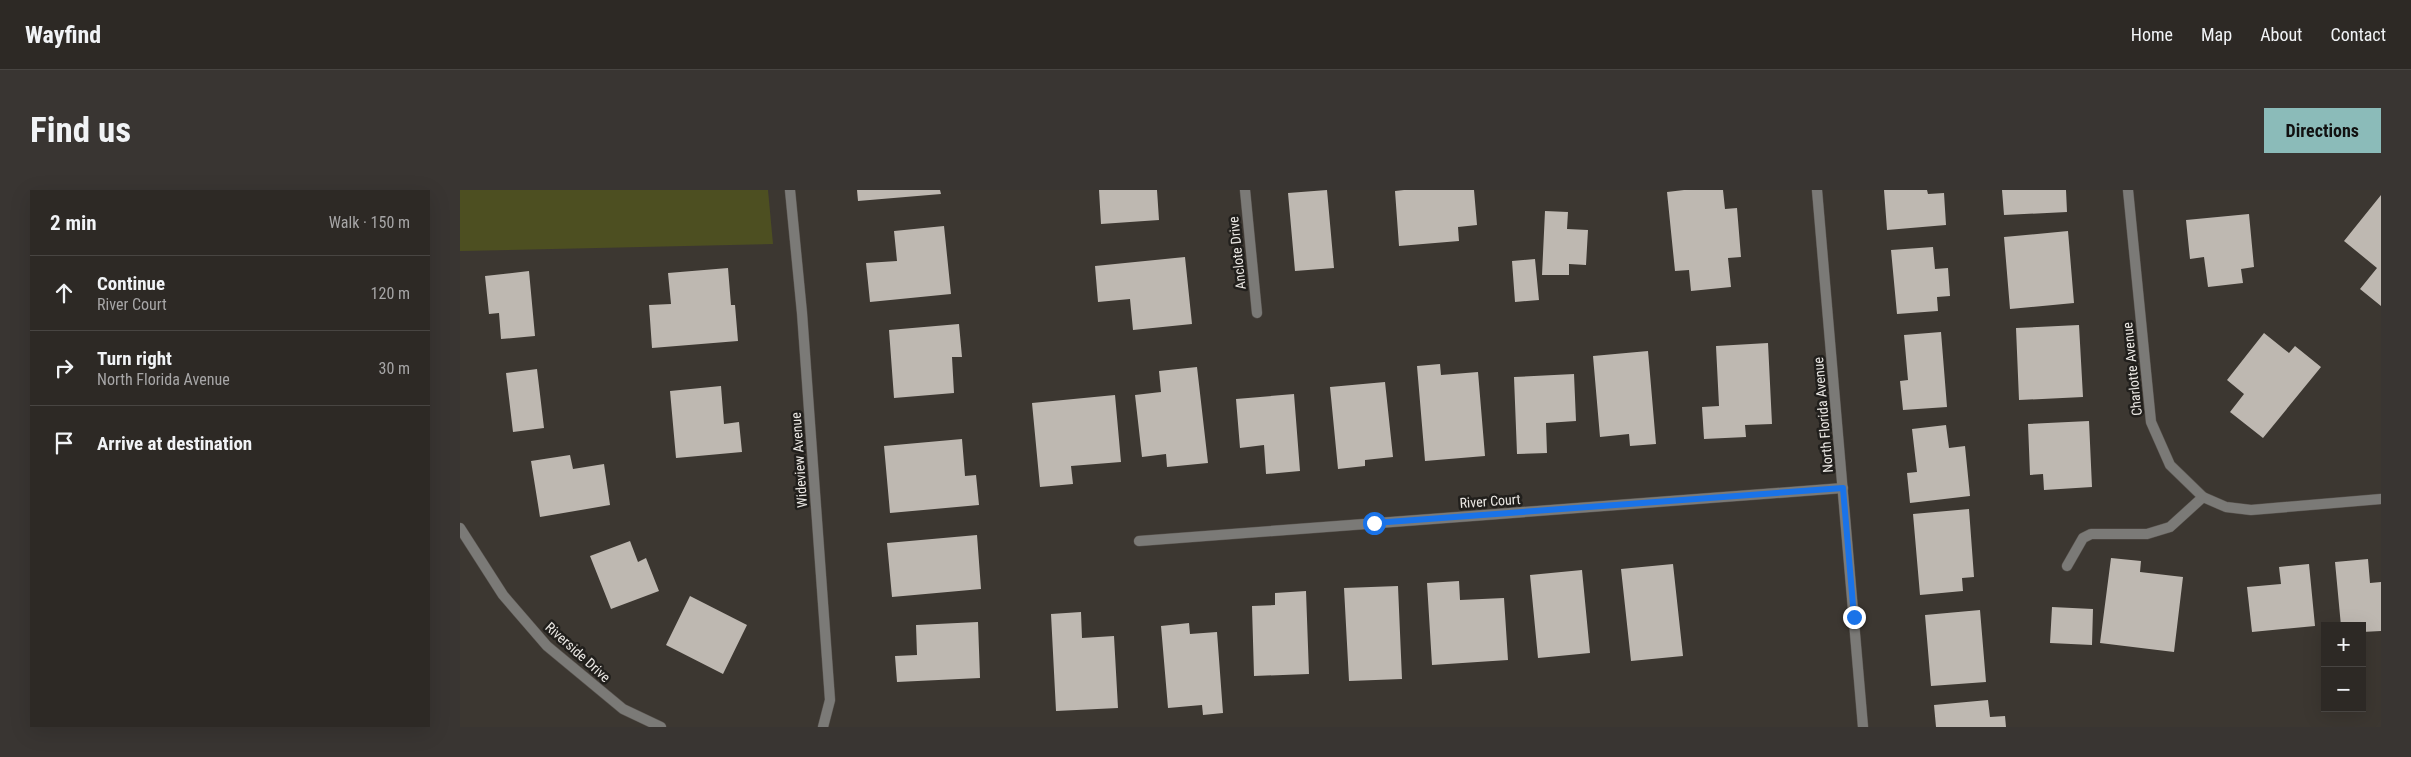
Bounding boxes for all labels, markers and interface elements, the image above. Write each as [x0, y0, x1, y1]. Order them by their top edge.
text: Wayfind [25, 21, 101, 49]
text: Home [2131, 24, 2173, 45]
text: Map [2201, 24, 2232, 45]
text: About [2260, 24, 2302, 45]
text: Contact [2330, 24, 2386, 45]
button: Directions [2264, 108, 2381, 153]
text: Find us [30, 110, 131, 151]
text: 2 min [50, 211, 97, 235]
text: Walk · 150 m [329, 213, 410, 232]
street label: Anclote Drive [1225, 215, 1249, 290]
text: Continue [97, 272, 165, 295]
icon: ahead [50, 279, 78, 307]
text: 120 m [371, 284, 410, 303]
text: River Court [97, 295, 167, 314]
street label: Charlotte Avenue [2119, 321, 2145, 417]
text: Turn right [97, 347, 172, 370]
icon: right [50, 354, 78, 382]
street label: North Florida Avenue [1810, 356, 1836, 473]
text: 30 m [378, 359, 410, 378]
text: North Florida Avenue [97, 370, 230, 389]
street label: Wideview Avenue [788, 411, 810, 508]
icon: arrive [50, 429, 78, 457]
text: Arrive at destination [97, 432, 252, 455]
street label: River Court [1459, 491, 1521, 511]
route start [1363, 512, 1386, 535]
route end [1843, 606, 1866, 629]
street label: Riverside Drive [542, 619, 614, 686]
map controls [2321, 622, 2366, 712]
button: + [2321, 622, 2366, 667]
button: − [2321, 667, 2366, 712]

